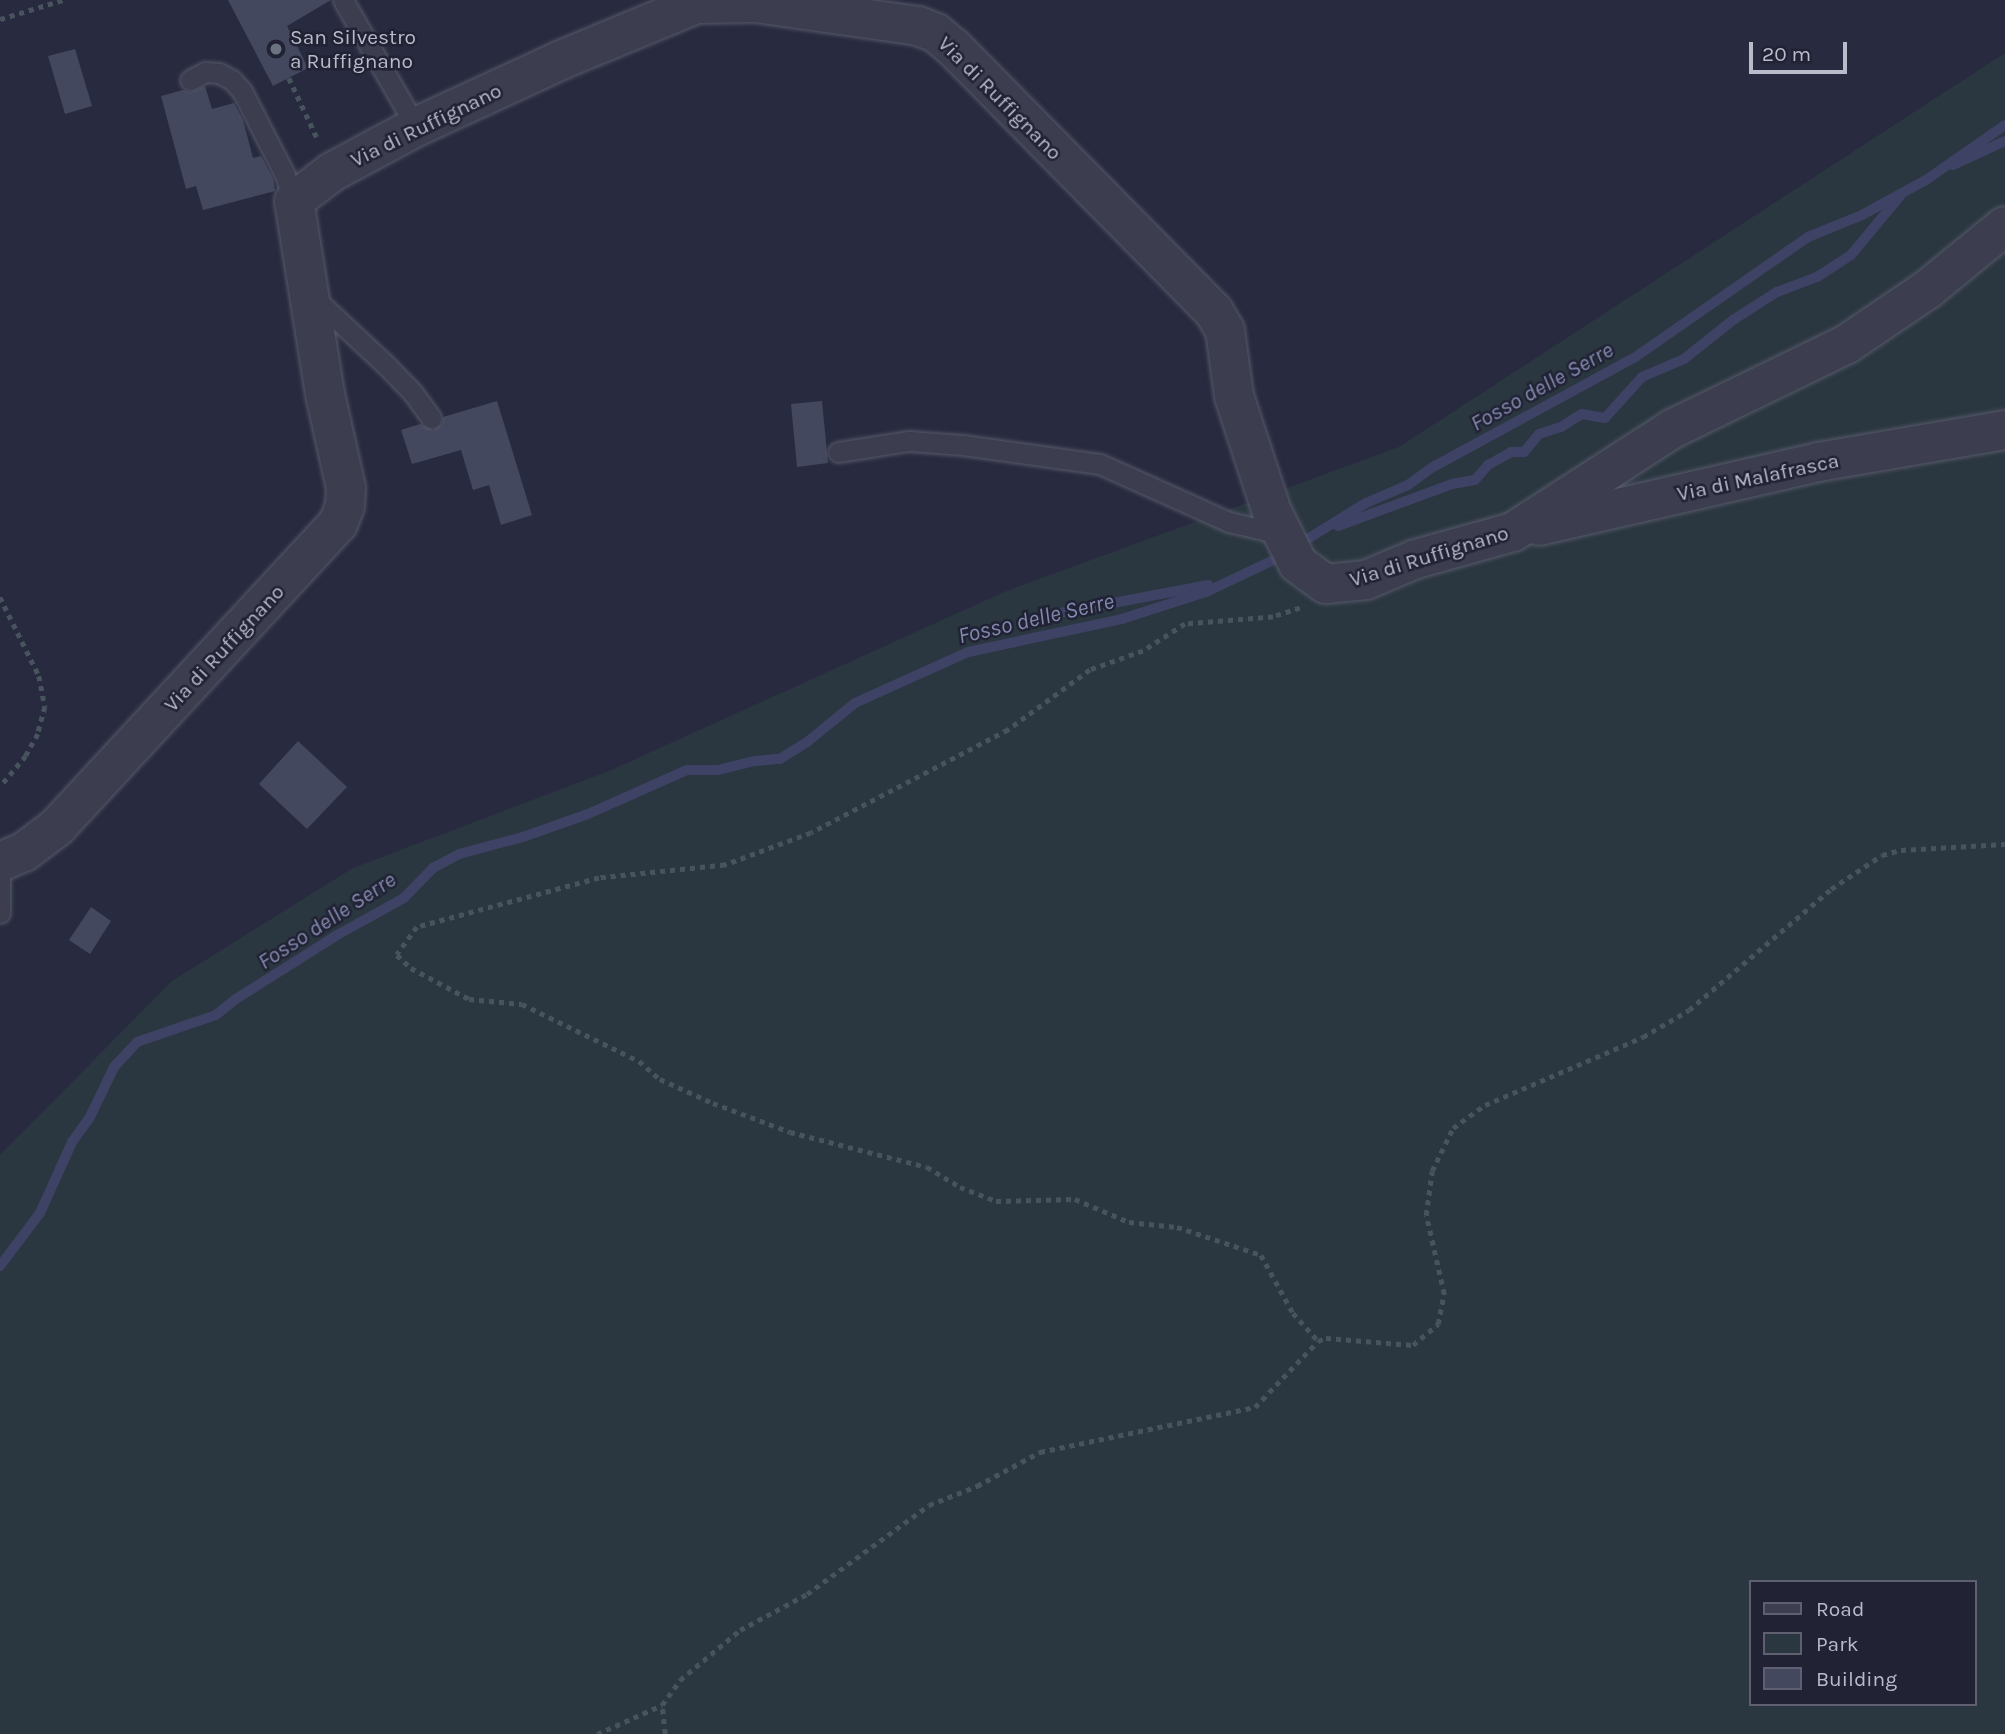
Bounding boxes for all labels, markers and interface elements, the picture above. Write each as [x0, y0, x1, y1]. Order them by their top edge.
place label: San Silvestro a Ruffignano [290, 24, 416, 74]
scale bar [1753, 28, 1851, 72]
street label: Via di Ruffignano [933, 31, 1067, 165]
marker: San Silvestro a Ruffignano [268, 41, 284, 57]
text: 20 m [1762, 42, 1811, 66]
street label: Via di Ruffignano [346, 78, 506, 172]
water label: Fosso delle Serre [1466, 336, 1618, 438]
street label: Via di Malafrasca [1675, 448, 1841, 506]
street label: Via di Ruffignano [1347, 520, 1511, 592]
street label: Via di Ruffignano [159, 579, 289, 717]
water label: Fosso delle Serre [955, 588, 1117, 650]
water label: Fosso delle Serre [253, 866, 401, 976]
legend [1750, 1580, 1977, 1706]
text: Road [1816, 1597, 1864, 1621]
text: Park [1816, 1632, 1859, 1656]
text: Building [1816, 1667, 1897, 1691]

